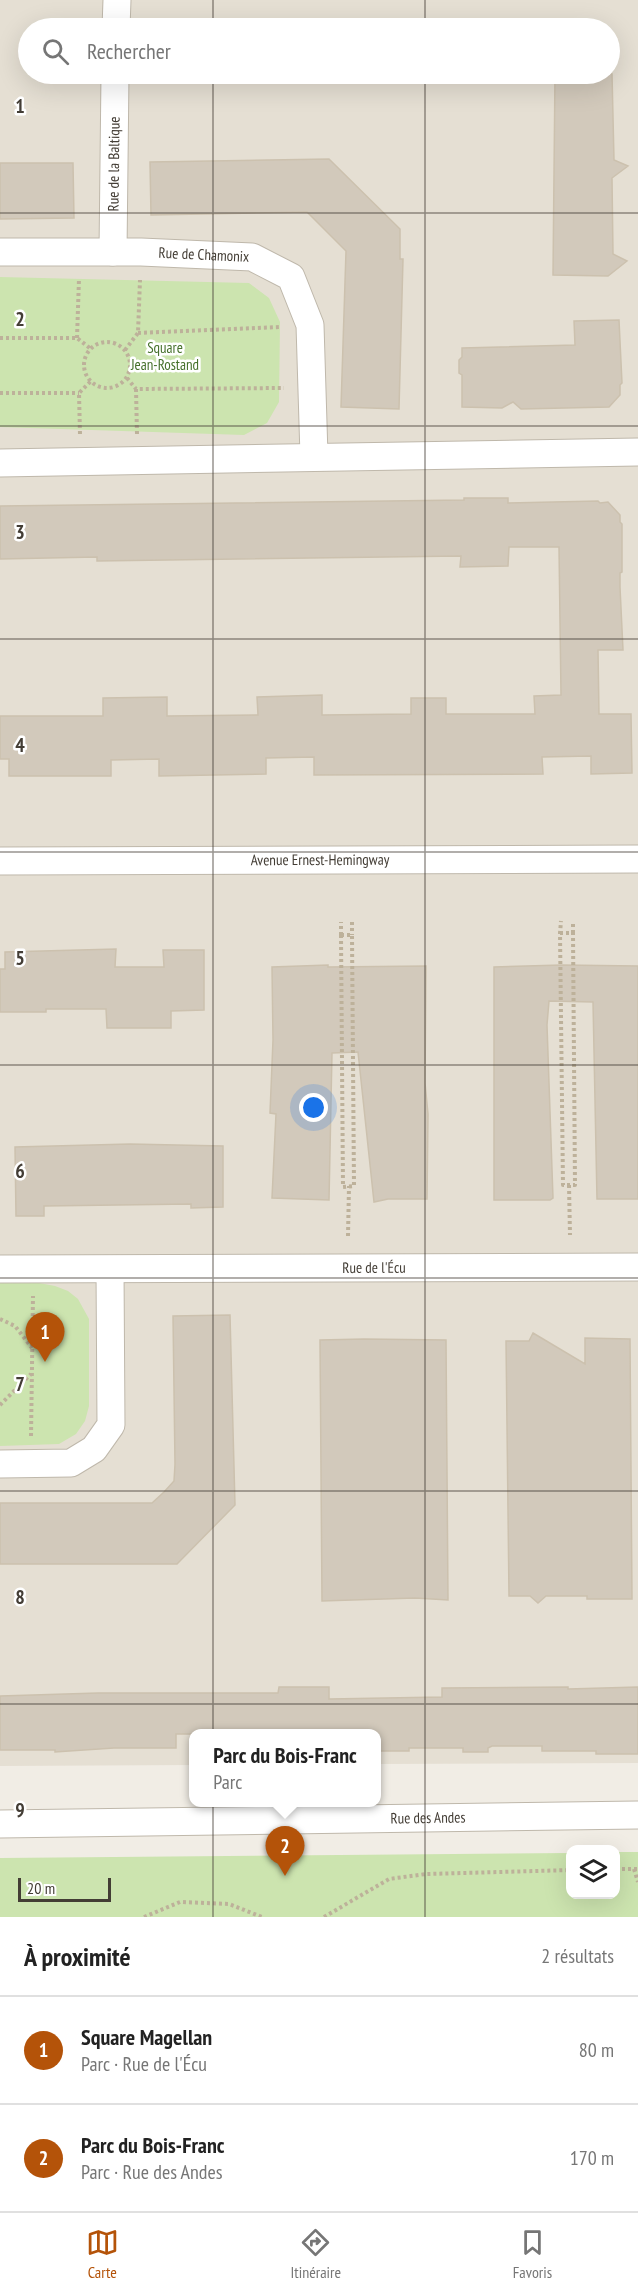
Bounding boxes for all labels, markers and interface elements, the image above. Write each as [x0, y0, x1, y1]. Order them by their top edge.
search box [18, 18, 620, 84]
icon: search [39, 35, 72, 68]
text: Rechercher [87, 37, 171, 65]
text: 1 [15, 93, 25, 119]
street label: Rue de la Baltique [103, 116, 124, 212]
street label: Rue de Chamonix [158, 243, 250, 266]
text: 2 [15, 306, 25, 332]
park label: Square Jean-Rostand [130, 338, 199, 374]
text: 3 [15, 519, 25, 545]
text: 4 [15, 732, 25, 758]
street label: Avenue Ernest-Hemingway [251, 850, 390, 869]
text: 5 [15, 945, 25, 971]
your location [299, 1093, 328, 1122]
text: 6 [15, 1158, 25, 1184]
street label: Rue de l'Écu [342, 1258, 406, 1277]
pin: 1 [26, 1312, 64, 1362]
text: 7 [15, 1371, 25, 1397]
text: 8 [15, 1584, 25, 1610]
popup [189, 1729, 381, 1807]
text: Parc du Bois-Franc [213, 1741, 357, 1769]
text: Parc [213, 1769, 242, 1795]
text: 9 [15, 1797, 25, 1823]
street label: Rue des Andes [390, 1807, 466, 1827]
pin: 2 [266, 1826, 304, 1876]
map controls [566, 1845, 620, 1899]
button: layers [566, 1845, 620, 1899]
scale bar [18, 1875, 111, 1902]
text: 20 m [27, 1878, 55, 1898]
text: À proximité [24, 1940, 131, 1973]
text: 2 résultats [541, 1943, 614, 1969]
text: Square Magellan [81, 2023, 212, 2051]
text: 1 [39, 2037, 48, 2063]
text: 80 m [579, 2037, 614, 2063]
text: Parc · Rue de l'Écu [81, 2051, 207, 2077]
text: Parc du Bois-Franc [81, 2131, 225, 2159]
text: 2 [39, 2145, 48, 2171]
text: 170 m [570, 2145, 614, 2171]
text: Parc · Rue des Andes [81, 2159, 223, 2185]
tab: Carte [86, 2226, 119, 2282]
tab: Itinéraire [291, 2226, 341, 2282]
tab: Favoris [513, 2226, 552, 2282]

